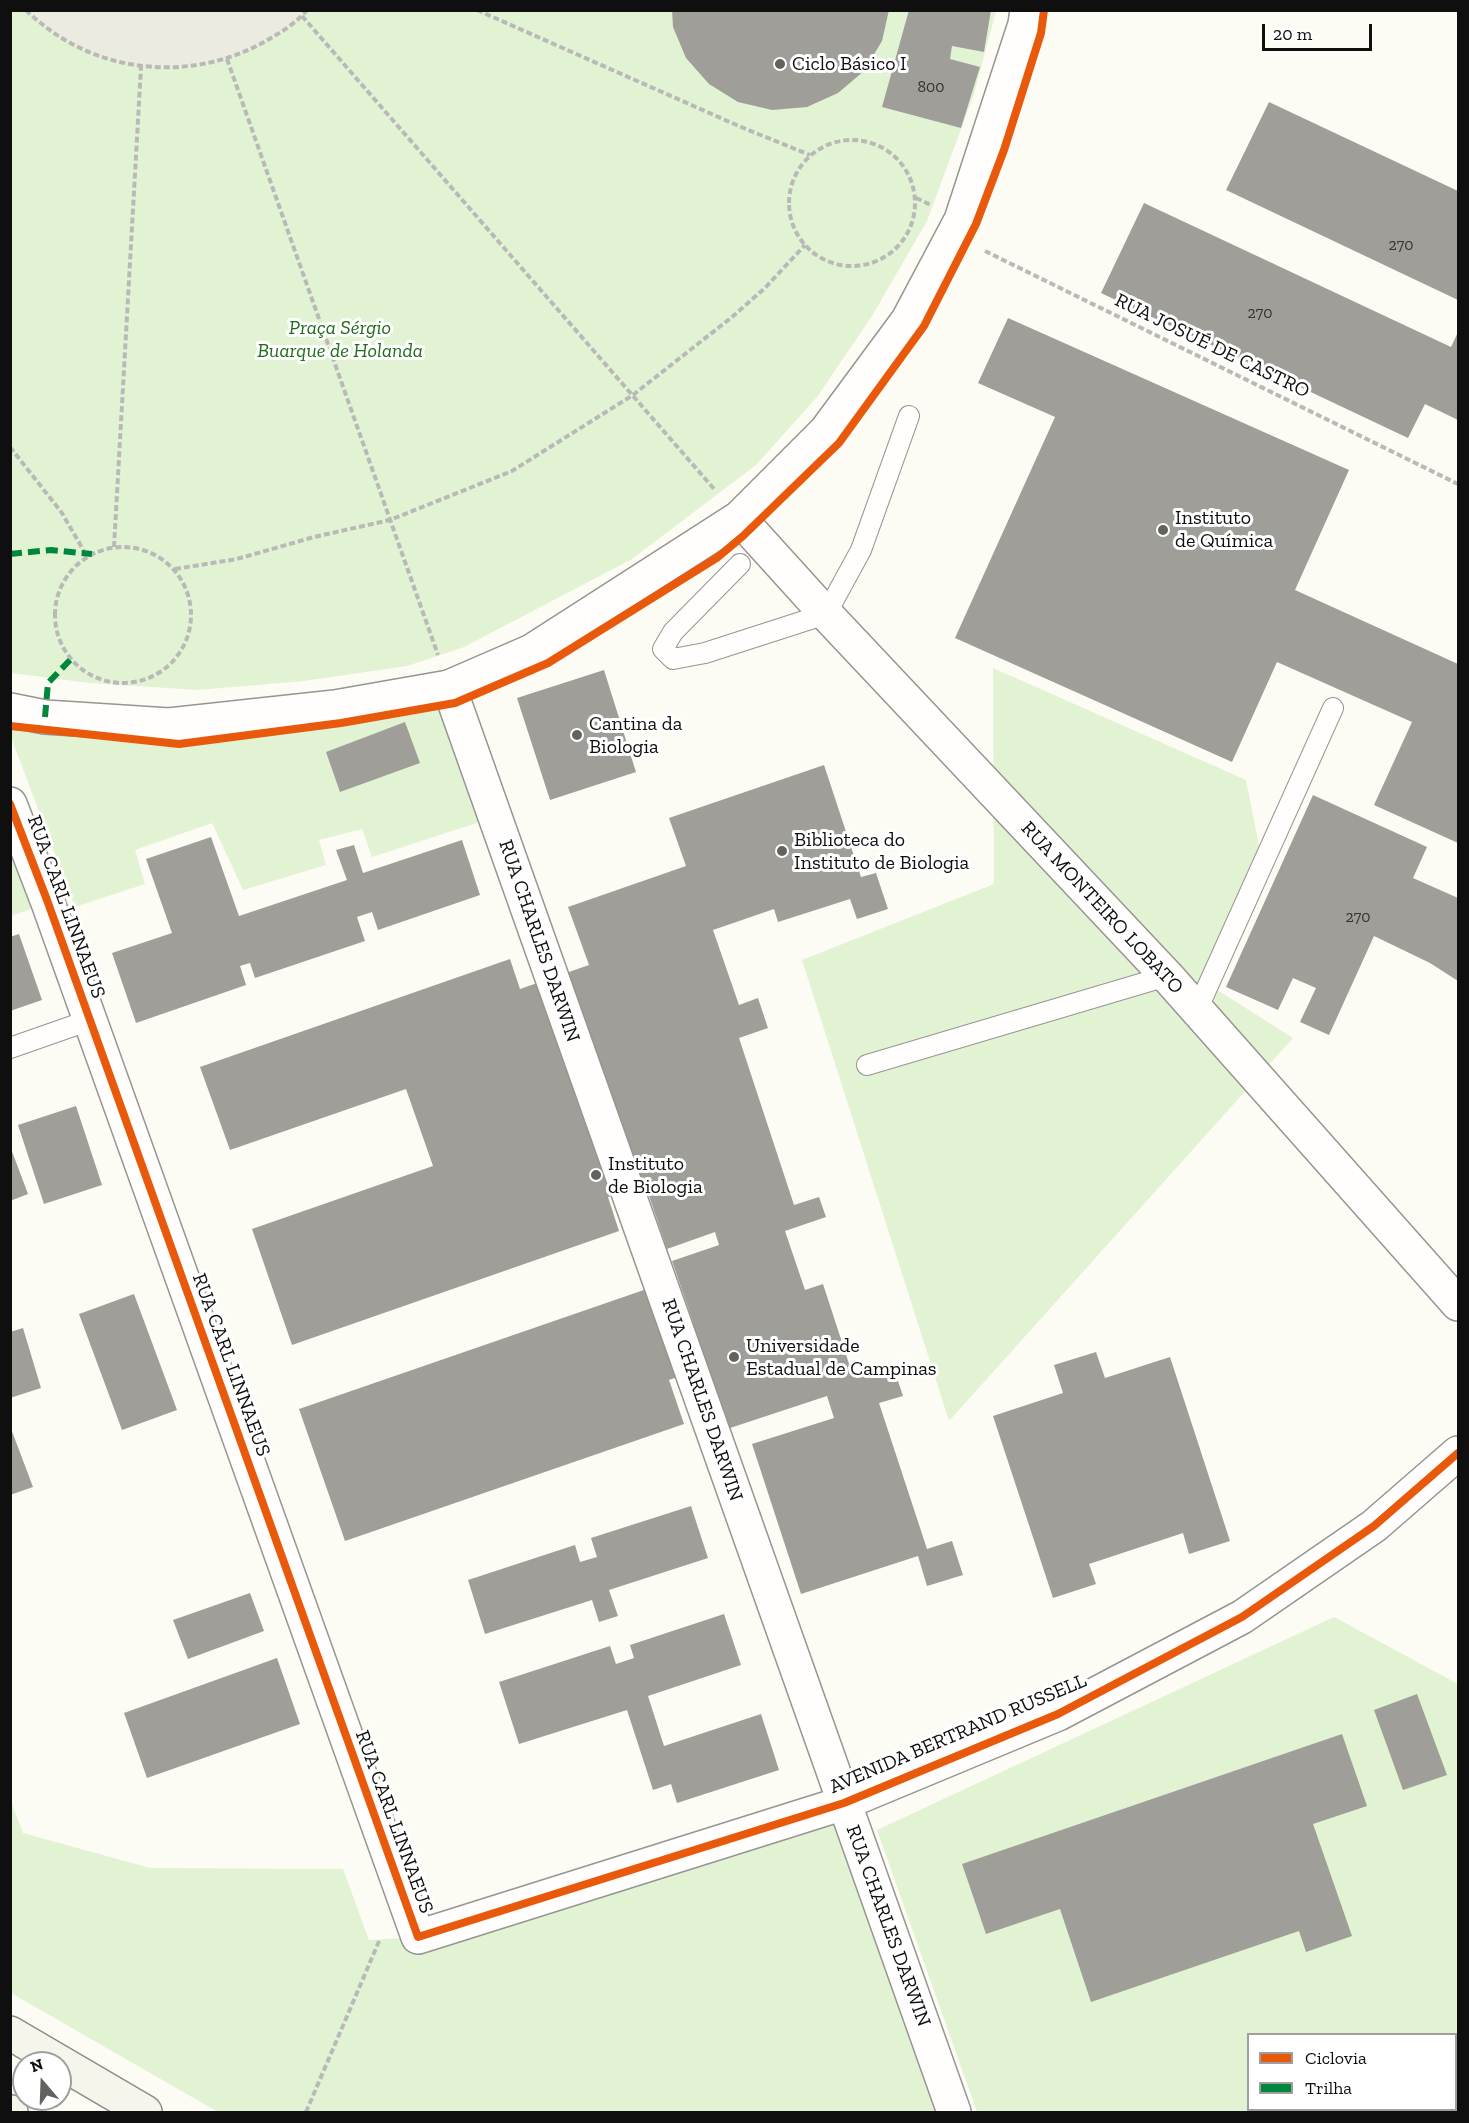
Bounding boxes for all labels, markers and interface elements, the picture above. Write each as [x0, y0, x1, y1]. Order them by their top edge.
scale bar [1265, 12, 1374, 50]
text: 20 m [1273, 23, 1312, 45]
place label: Ciclo Básico I [792, 52, 906, 76]
marker: Ciclo Básico I [773, 57, 787, 71]
house number: 800 [917, 77, 945, 97]
house number: 270 [1389, 235, 1413, 255]
street label: RUA JOSUÉ DE CASTRO [1111, 288, 1313, 404]
house number: 270 [1248, 303, 1272, 323]
park label: Praça Sérgio Buarque de Holanda [257, 316, 423, 363]
place label: Instituto de Química [1175, 506, 1273, 553]
marker: Instituto de Química [1156, 523, 1170, 537]
place label: Cantina da Biologia [589, 712, 682, 759]
marker: Cantina da Biologia [570, 728, 584, 742]
street label: RUA CARL LINNAEUS [22, 812, 110, 1002]
street label: RUA MONTEIRO LOBATO [1016, 817, 1188, 999]
place label: Biblioteca do Instituto de Biologia [794, 828, 969, 875]
street label: RUA CHARLES DARWIN [493, 837, 585, 1045]
marker: Biblioteca do Instituto de Biologia [775, 844, 789, 858]
house number: 270 [1346, 907, 1370, 927]
place label: Instituto de Biologia [608, 1152, 703, 1199]
marker: Instituto de Biologia [589, 1168, 603, 1182]
street label: RUA CARL LINNAEUS [187, 1270, 275, 1460]
street label: RUA CHARLES DARWIN [656, 1296, 748, 1504]
place label: Universidade Estadual de Campinas [746, 1334, 937, 1381]
marker: Universidade Estadual de Campinas [727, 1350, 741, 1364]
street label: AVENIDA BERTRAND RUSSELL [826, 1669, 1090, 1799]
street label: RUA CARL LINNAEUS [350, 1727, 438, 1917]
street label: RUA CHARLES DARWIN [840, 1822, 936, 2030]
legend [1247, 2033, 1457, 2111]
text: Ciclovia [1305, 2047, 1367, 2069]
north arrow [12, 2051, 72, 2111]
text: N [28, 2054, 45, 2076]
text: Trilha [1305, 2077, 1352, 2099]

